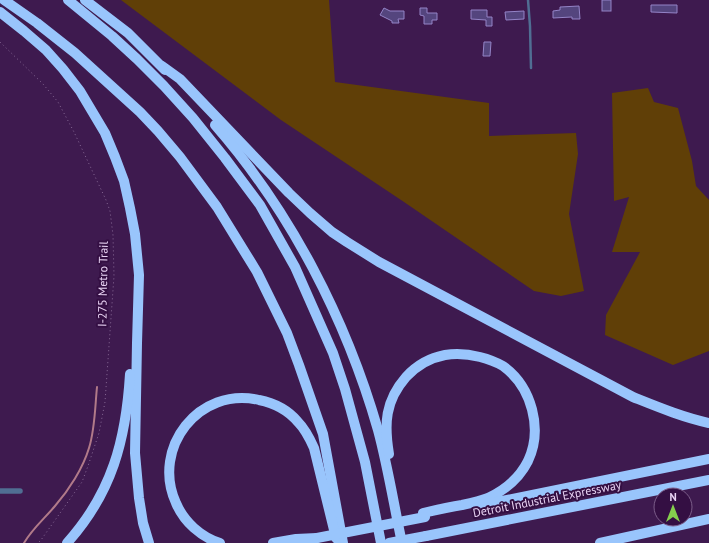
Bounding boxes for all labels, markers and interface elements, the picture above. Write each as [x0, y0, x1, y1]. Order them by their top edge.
street label: I-275 Metro Trail [94, 240, 111, 327]
street label: Detroit Industrial Expressway [471, 477, 623, 520]
north arrow [653, 487, 693, 527]
text: N [669, 490, 677, 504]

